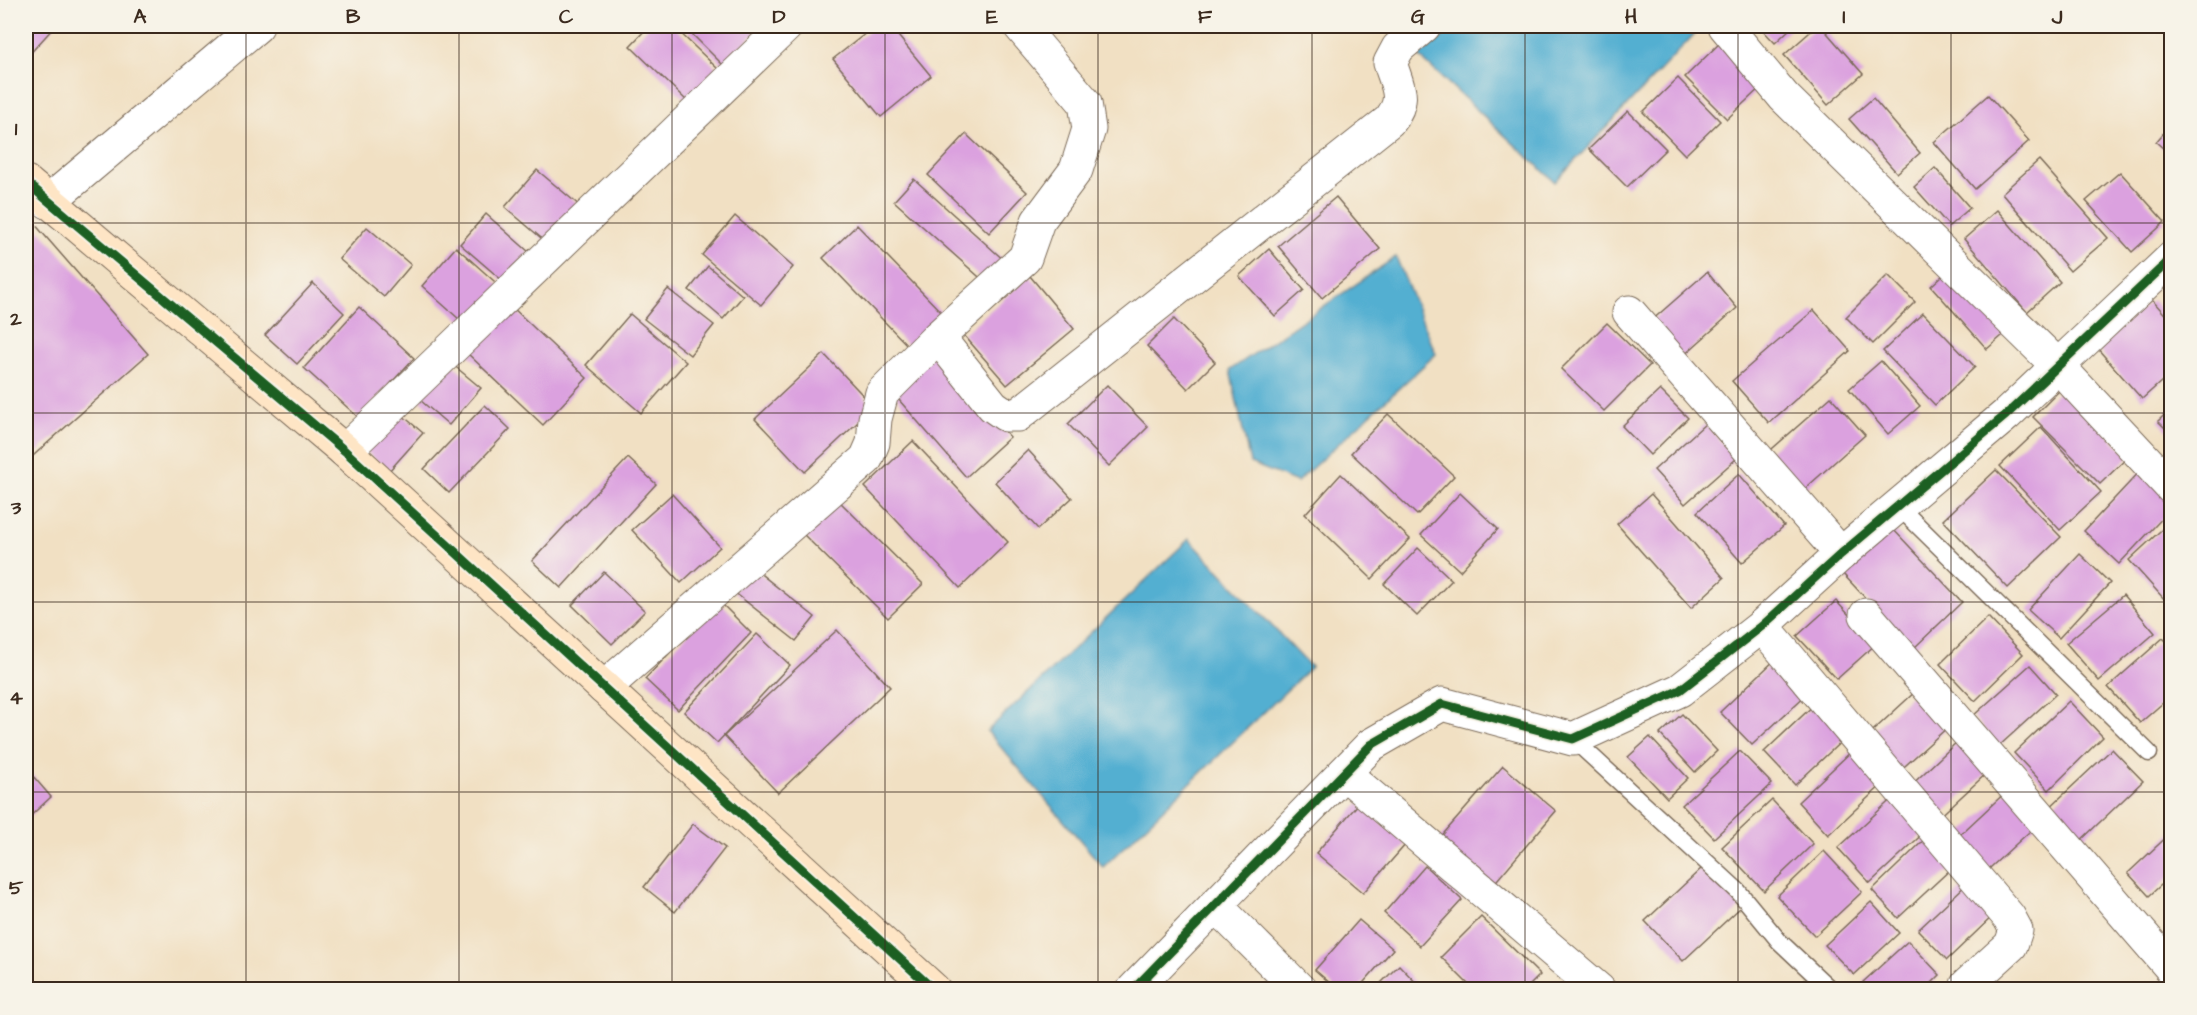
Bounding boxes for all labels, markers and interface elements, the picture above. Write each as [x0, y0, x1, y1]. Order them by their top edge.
text: A [134, 3, 147, 31]
text: B [346, 3, 361, 31]
text: C [559, 3, 574, 31]
text: D [773, 3, 786, 31]
text: E [986, 3, 998, 31]
text: F [1198, 3, 1213, 31]
text: G [1411, 3, 1425, 31]
text: H [1625, 3, 1637, 31]
text: I [1842, 3, 1846, 31]
text: J [2051, 3, 2063, 31]
text: 1 [15, 115, 18, 143]
text: 2 [9, 305, 22, 333]
text: 3 [10, 494, 22, 522]
text: 4 [9, 684, 23, 712]
text: 5 [9, 874, 24, 902]

